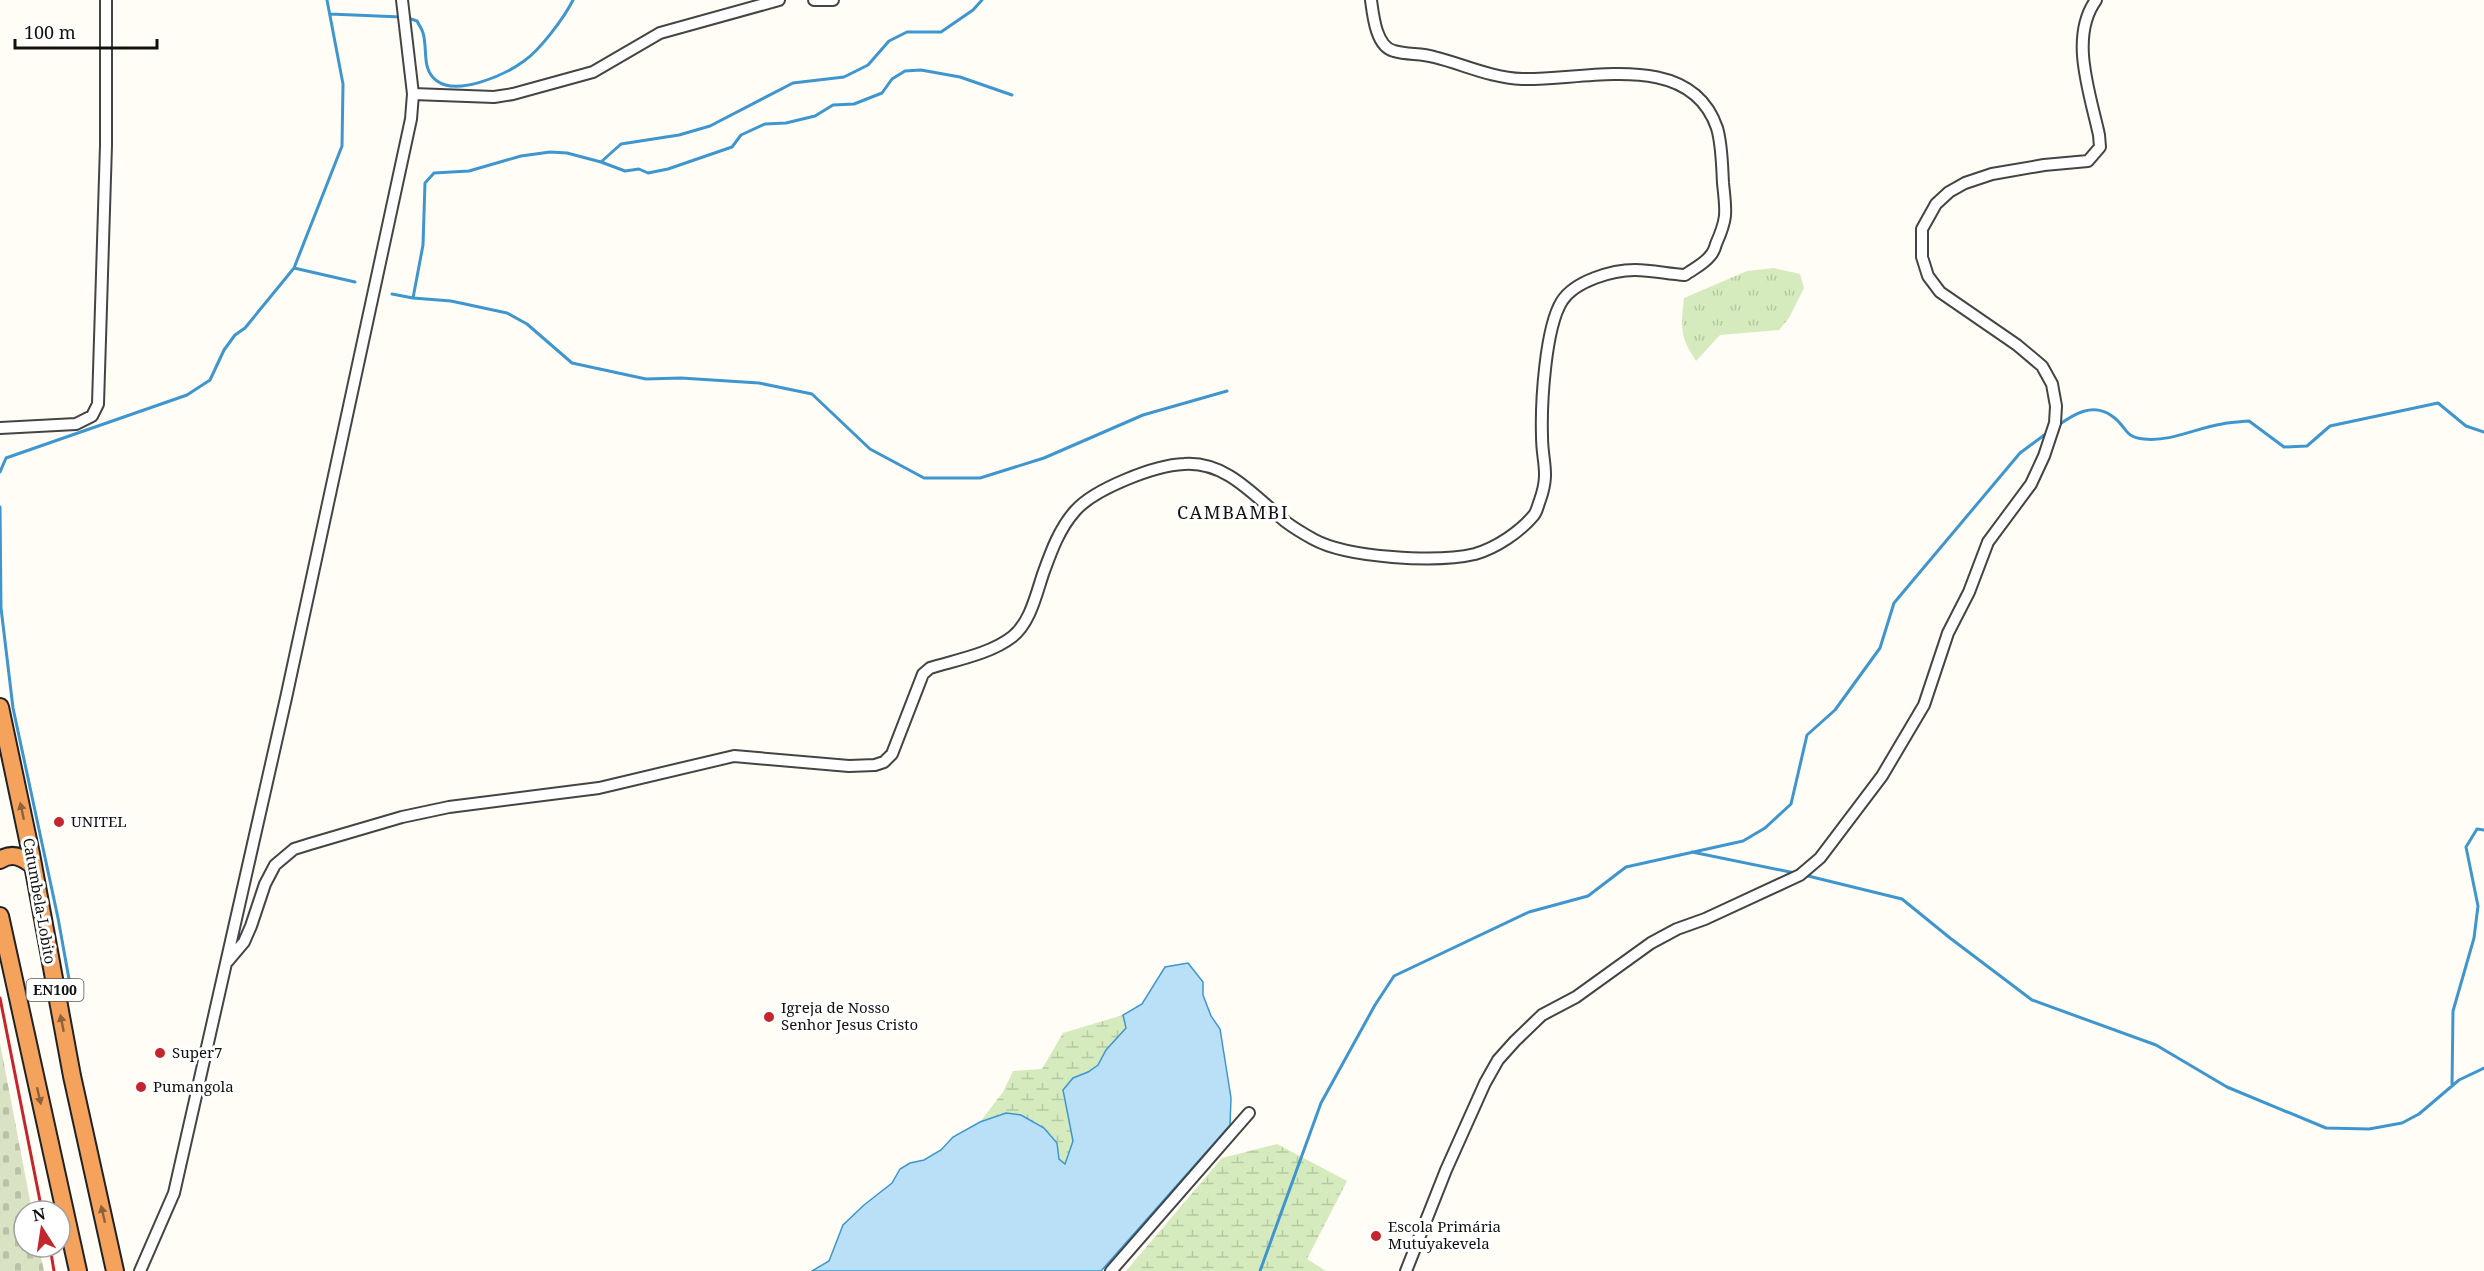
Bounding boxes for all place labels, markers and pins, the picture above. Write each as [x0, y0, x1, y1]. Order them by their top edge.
place label: UNITEL [71, 811, 127, 831]
marker: UNITEL [52, 815, 66, 829]
place label: Igreja de Nosso Senhor Jesus Cristo [781, 997, 918, 1034]
marker: Igreja de Nosso Senhor Jesus Cristo [762, 1010, 776, 1024]
place label: Super7 [172, 1042, 222, 1062]
marker: Super7 [153, 1046, 167, 1060]
place label: Pumangola [153, 1076, 234, 1096]
marker: Pumangola [134, 1080, 148, 1094]
place label: Escola Primária Mutuyakevela [1388, 1216, 1501, 1253]
marker: Escola Primária Mutuyakevela [1369, 1229, 1383, 1243]

